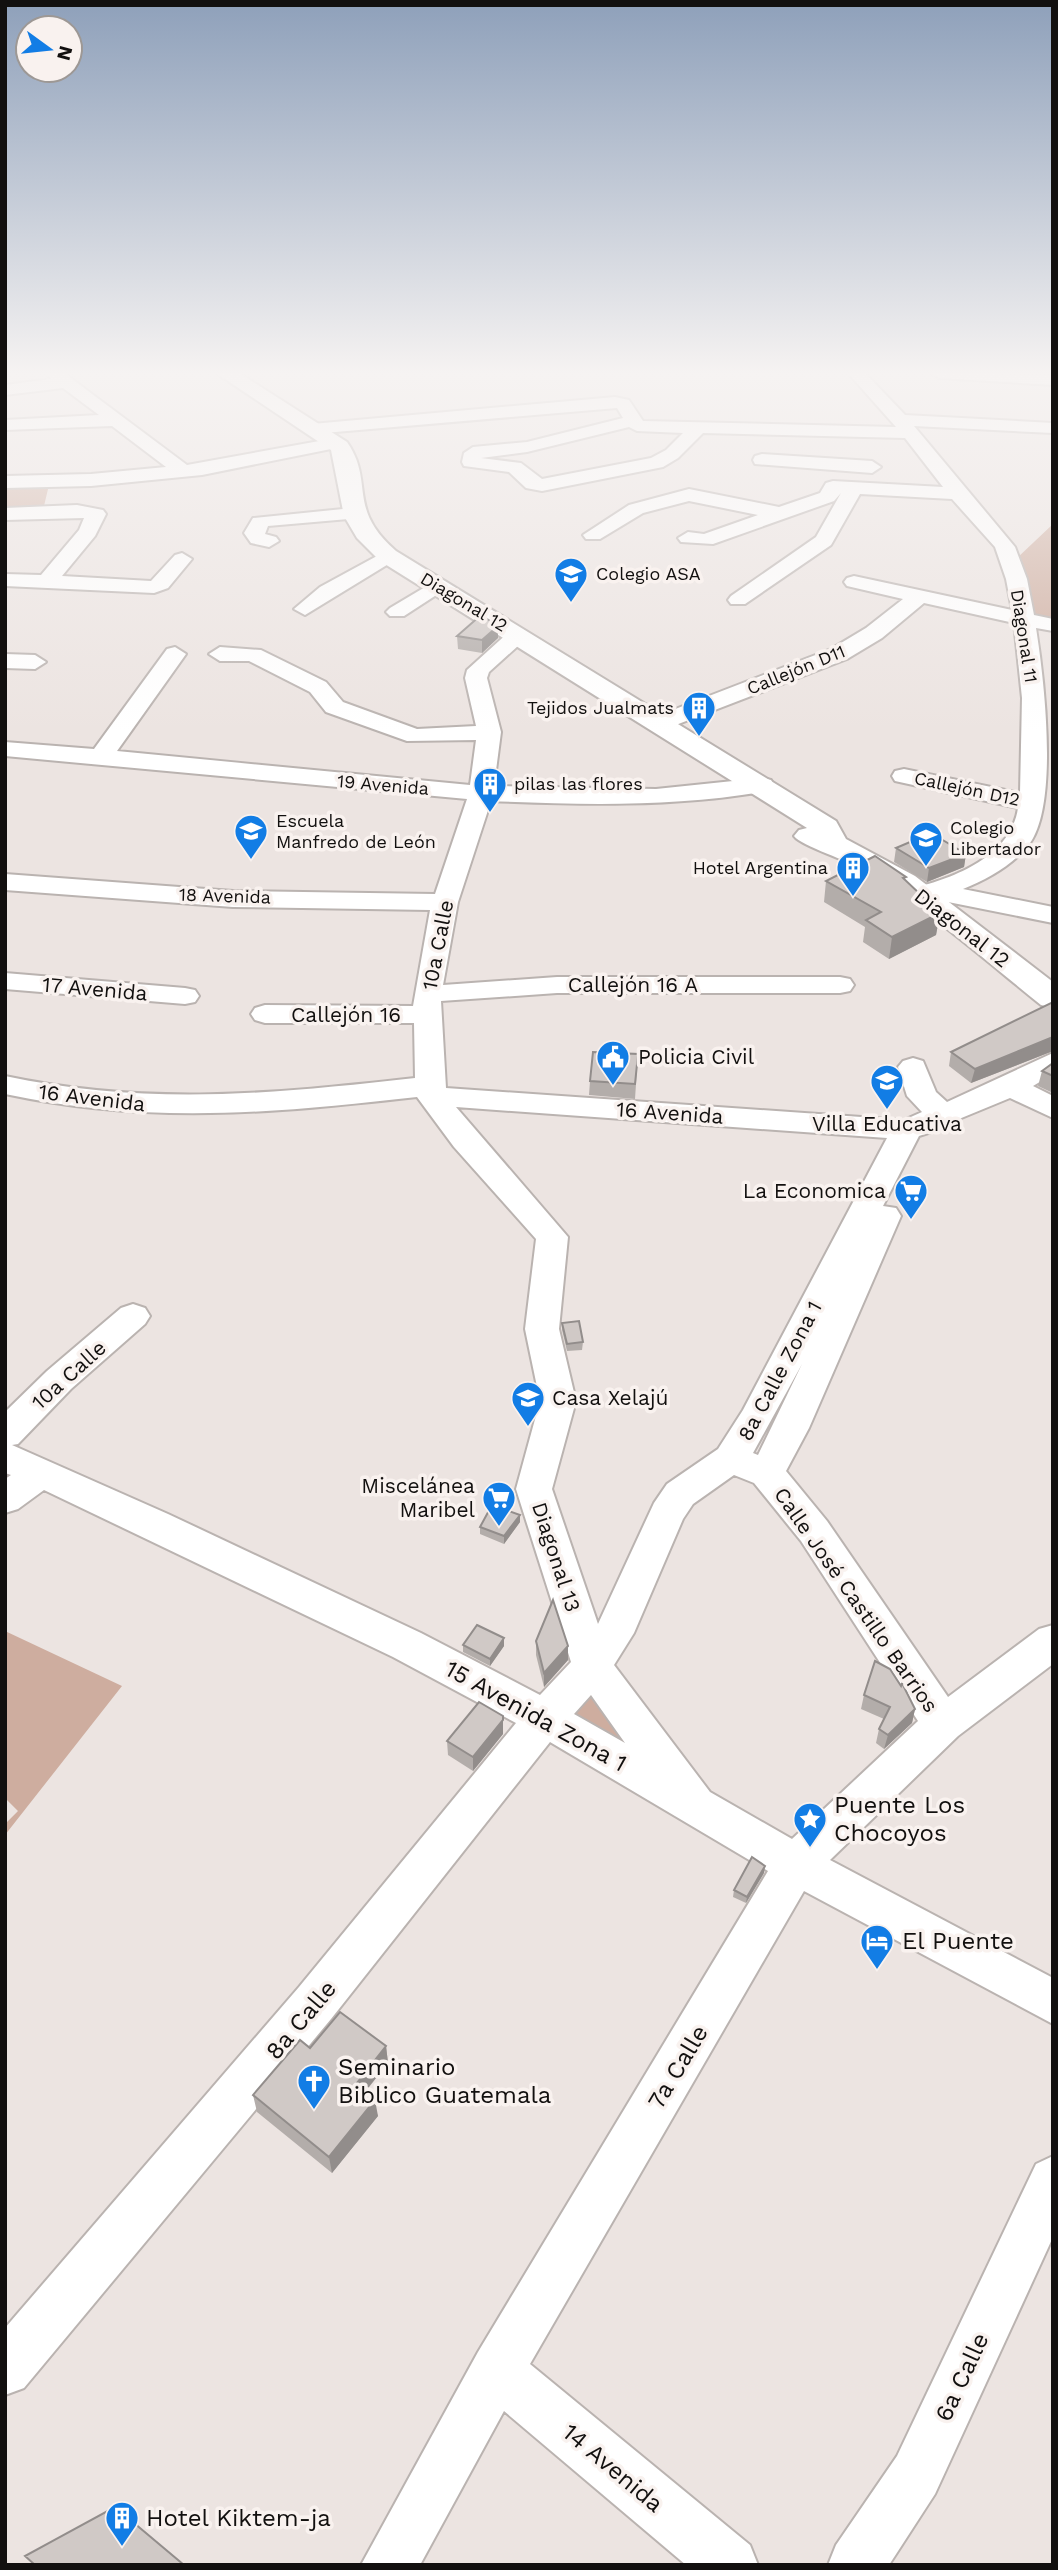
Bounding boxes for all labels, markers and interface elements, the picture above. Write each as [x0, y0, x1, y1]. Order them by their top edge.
north arrow [14, 14, 84, 84]
text: N [52, 43, 78, 63]
school or university icon: Colegio ASA [552, 555, 590, 604]
place label: Colegio ASA [596, 563, 701, 584]
street label: Diagonal 12 [417, 567, 512, 636]
street label: Diagonal 11 [1007, 588, 1042, 684]
street label: Callejón D11 [744, 640, 848, 699]
building icon: Tejidos Jualmats [680, 689, 718, 738]
place label: Tejidos Jualmats [527, 697, 674, 718]
building icon: pilas las flores [471, 765, 509, 814]
street label: Callejón D12 [912, 767, 1022, 810]
street label: 19 Avenida [336, 770, 430, 799]
place label: pilas las flores [514, 773, 643, 794]
place label: Escuela Manfredo de León [276, 810, 436, 852]
school or university icon: Escuela Manfredo de León [232, 812, 270, 861]
place label: Colegio Libertador [950, 817, 1041, 859]
school or university icon: Colegio Libertador [907, 819, 945, 868]
building icon: Hotel Argentina [834, 849, 872, 898]
place label: Hotel Argentina [693, 857, 828, 878]
street label: 18 Avenida [179, 883, 271, 908]
street label: Diagonal 12 [910, 883, 1015, 973]
street label: 10a Calle [417, 898, 458, 992]
street label: 17 Avenida [41, 971, 149, 1006]
street label: Callejón 16 A [568, 972, 698, 997]
street label: Callejón 16 [291, 1002, 401, 1027]
public building icon: Policia Civil [594, 1038, 632, 1087]
place label: Policia Civil [638, 1044, 755, 1069]
school or university icon: Villa Educativa [868, 1062, 906, 1111]
street label: 16 Avenida [37, 1079, 147, 1116]
street label: 16 Avenida [616, 1096, 724, 1129]
place label: Villa Educativa [812, 1111, 962, 1136]
supermarket icon: La Economica [892, 1172, 930, 1221]
place label: La Economica [743, 1178, 886, 1203]
street label: 8a Calle Zona 1 [732, 1297, 827, 1445]
street label: 10a Calle [26, 1335, 111, 1414]
school or university icon: Casa Xelajú [509, 1379, 547, 1428]
place label: Casa Xelajú [552, 1385, 669, 1410]
place label: Miscelánea Maribel [361, 1473, 476, 1522]
supermarket icon: Miscelánea Maribel [480, 1479, 518, 1528]
street label: Calle José Castillo Barrios [769, 1482, 944, 1717]
street label: Diagonal 13 [527, 1499, 586, 1615]
street label: 15 Avenida Zona 1 [440, 1654, 632, 1778]
place label: Puente Los Chocoyos [834, 1791, 965, 1847]
place icon: Puente Los Chocoyos [791, 1800, 829, 1849]
hotel icon: El Puente [858, 1922, 896, 1971]
place label: El Puente [902, 1927, 1014, 1955]
street label: 8a Calle [260, 1975, 342, 2065]
street label: 7a Calle [642, 2020, 714, 2114]
place label: Seminario Biblico Guatemala [338, 2053, 551, 2109]
church icon: Seminario Biblico Guatemala [295, 2062, 333, 2111]
street label: 6a Calle [929, 2328, 995, 2426]
street label: 14 Avenida [557, 2418, 669, 2518]
building icon: Hotel Kiktem-ja [103, 2499, 141, 2548]
place label: Hotel Kiktem-ja [146, 2504, 331, 2532]

